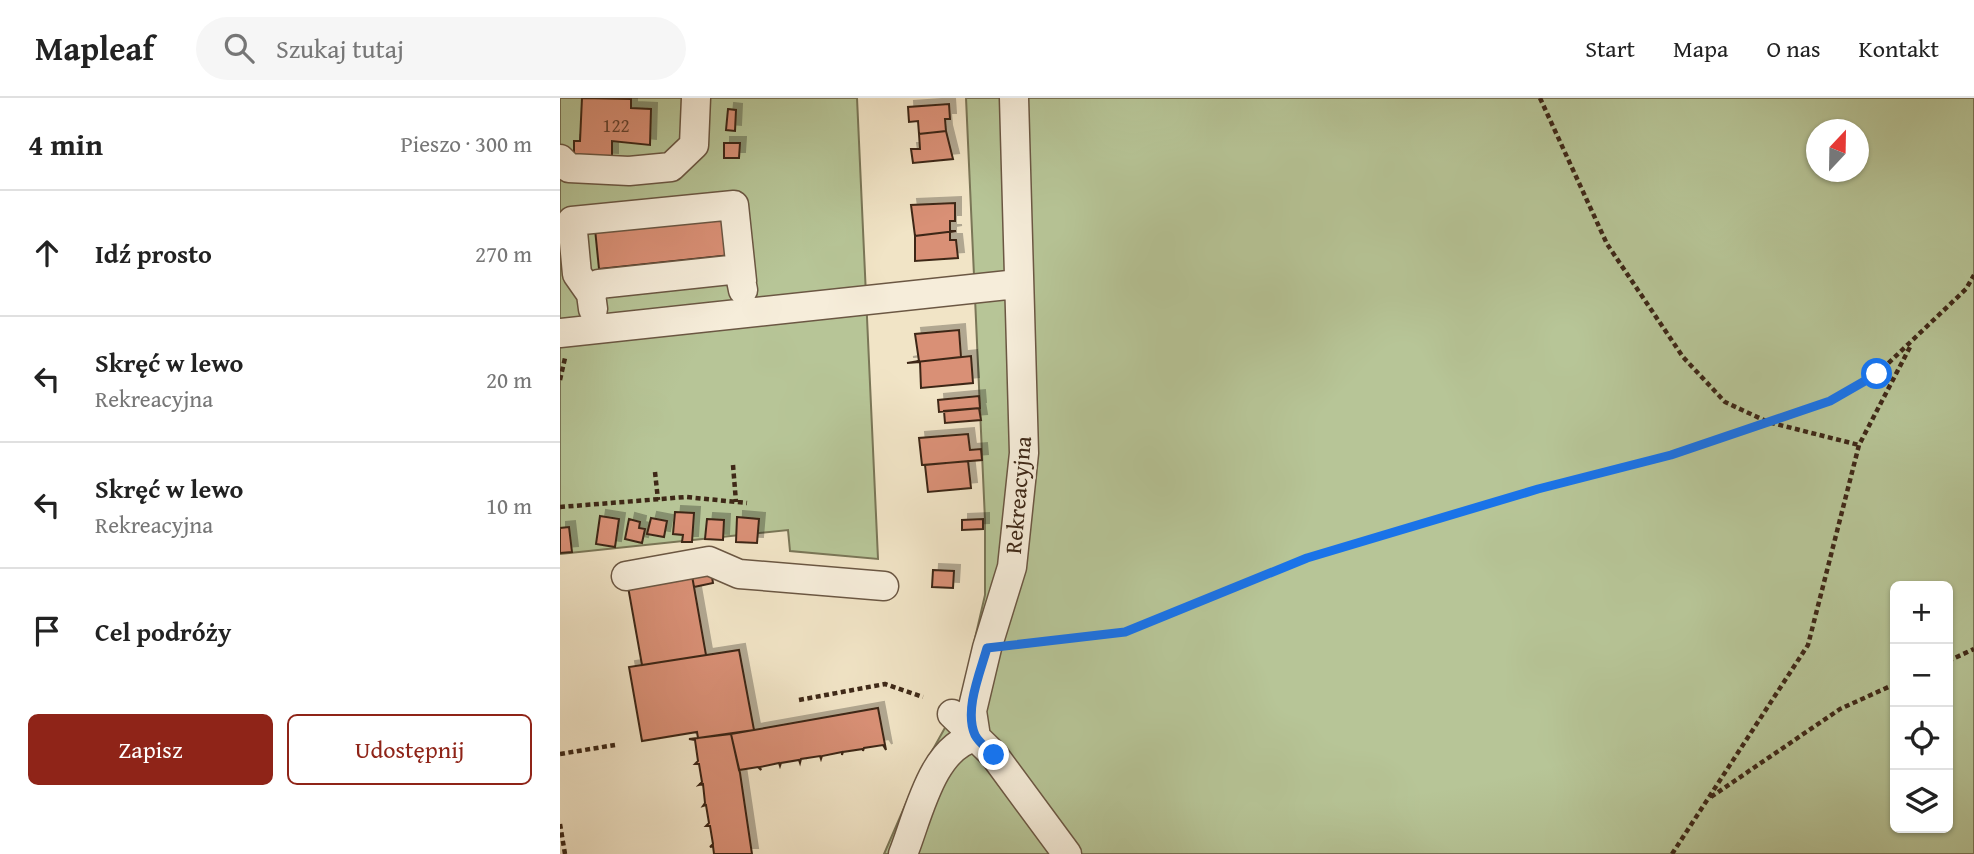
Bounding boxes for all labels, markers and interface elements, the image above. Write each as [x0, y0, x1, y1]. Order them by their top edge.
search box [196, 17, 686, 80]
text: Mapleaf [35, 24, 154, 72]
icon: search [220, 29, 258, 67]
text: Szukaj tutaj [276, 29, 404, 68]
text: Start [1585, 31, 1635, 66]
text: Mapa [1673, 31, 1728, 66]
text: O nas [1766, 31, 1821, 66]
text: Kontakt [1859, 31, 1939, 66]
house number: 122 [602, 111, 630, 139]
north arrow [1806, 119, 1869, 182]
text: 4 min [28, 122, 103, 166]
text: Pieszo · 300 m [400, 127, 532, 160]
icon: ahead [28, 234, 66, 272]
text: Idź prosto [95, 234, 212, 273]
text: 270 m [475, 237, 532, 270]
text: Skręć w lewo [95, 343, 243, 382]
route start [1861, 358, 1892, 389]
icon: left [28, 360, 66, 398]
text: 20 m [486, 363, 532, 396]
text: Rekreacyjna [95, 382, 213, 415]
street label: Rekreacyjna [996, 435, 1039, 555]
text: Skręć w lewo [95, 469, 243, 508]
icon: left [28, 486, 66, 524]
text: 10 m [486, 489, 532, 522]
text: Rekreacyjna [95, 508, 213, 541]
map controls [1890, 581, 1953, 833]
button: + [1890, 581, 1953, 644]
icon: arrive [28, 612, 66, 650]
text: Cel podróży [95, 612, 231, 651]
button: − [1890, 644, 1953, 707]
button: locate [1890, 707, 1953, 770]
button: Zapisz [28, 714, 273, 785]
button: Udostępnij [287, 714, 532, 785]
route end [978, 739, 1009, 770]
button: layers [1890, 770, 1953, 833]

